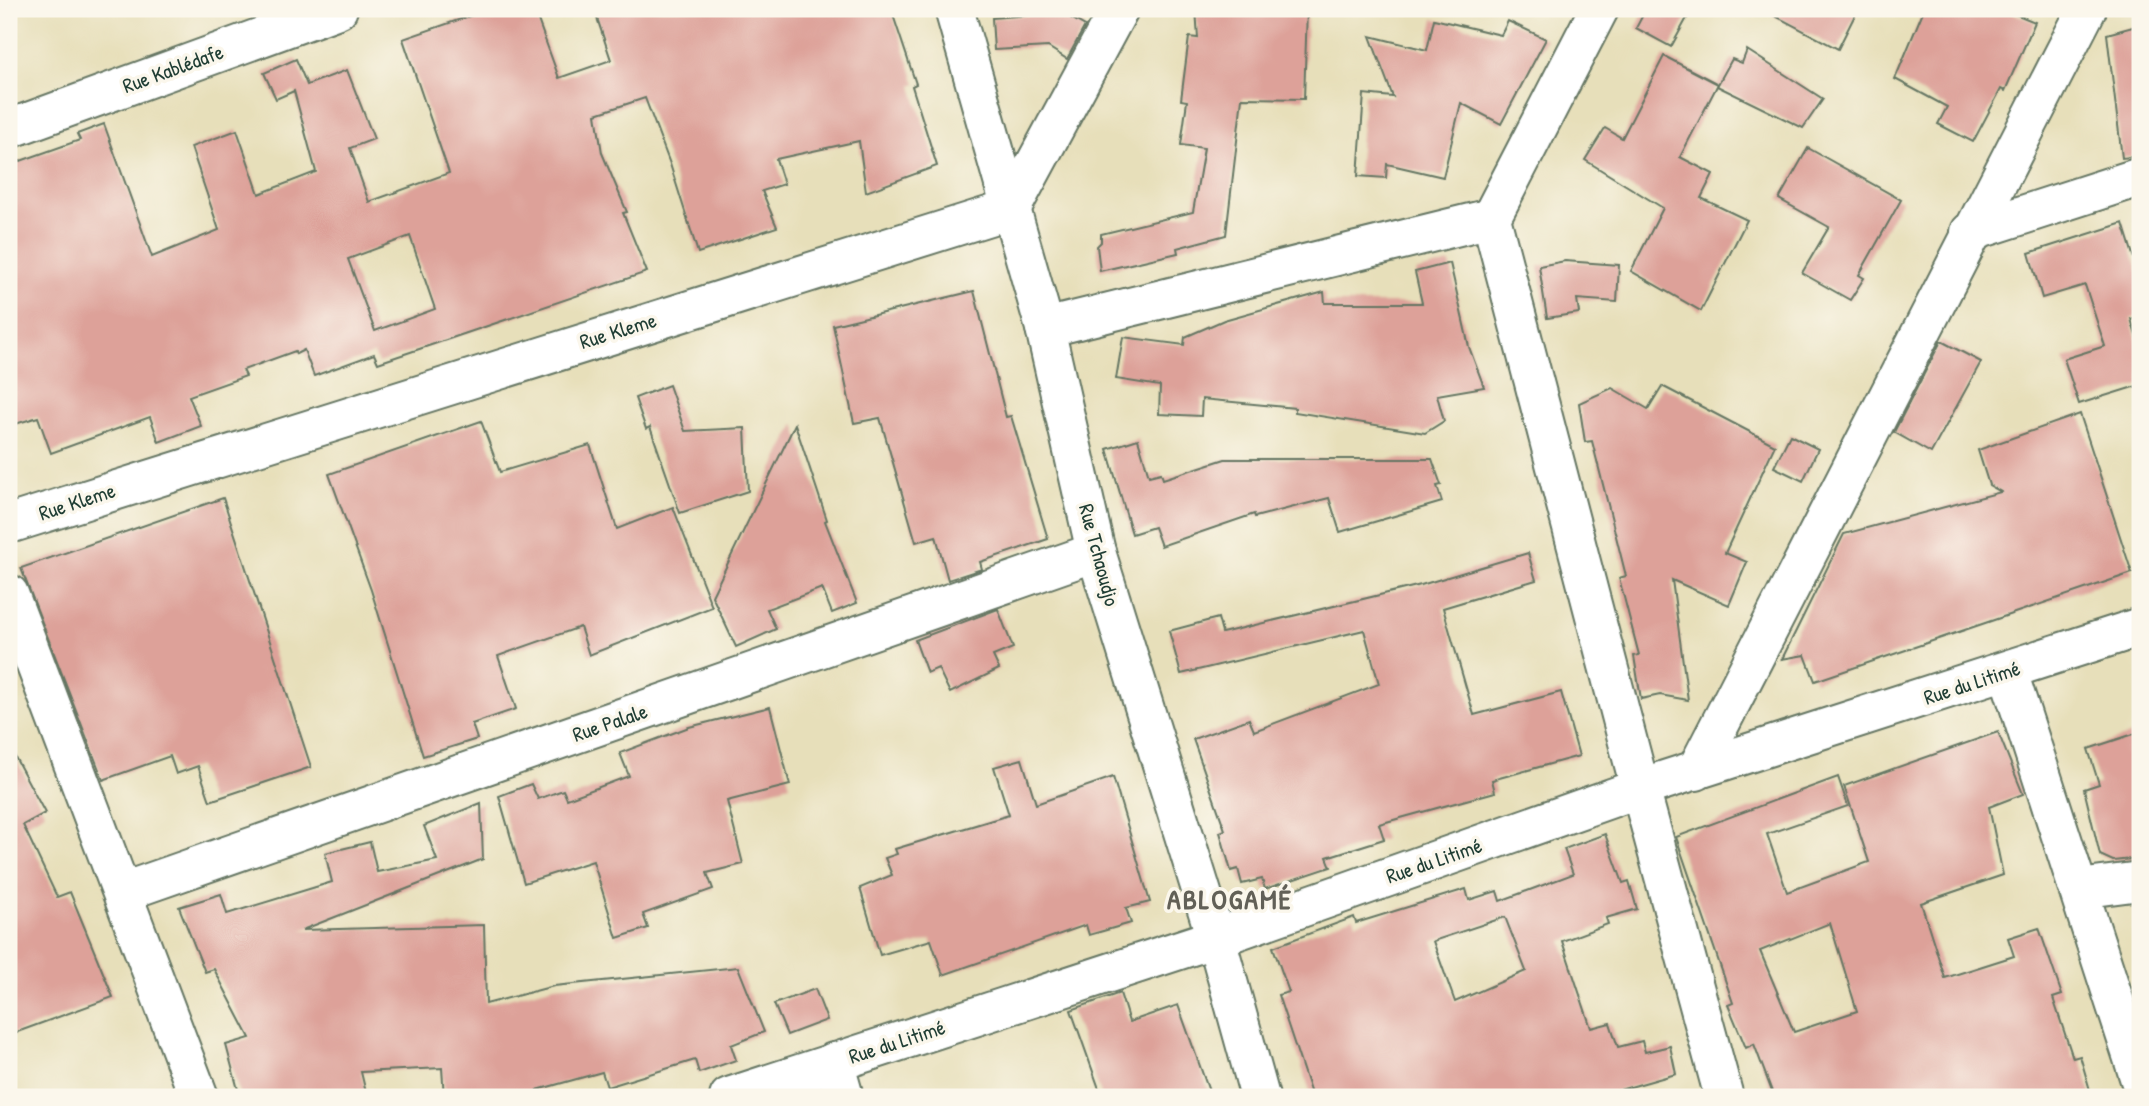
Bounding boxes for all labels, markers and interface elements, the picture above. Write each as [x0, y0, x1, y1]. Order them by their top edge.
street label: Rue Kablédafe [118, 37, 227, 100]
street label: Rue Kleme [576, 305, 660, 356]
street label: Rue Kleme [35, 476, 119, 527]
street label: Rue Tchaoudjo [1072, 501, 1127, 609]
street label: Rue du Litimé [1920, 653, 2024, 712]
street label: Rue Palale [569, 696, 651, 749]
street label: Rue du Litimé [1382, 831, 1486, 890]
district label: ABLOGAMÉ [1167, 880, 1293, 918]
street label: Rue du Litimé [845, 1012, 949, 1071]

